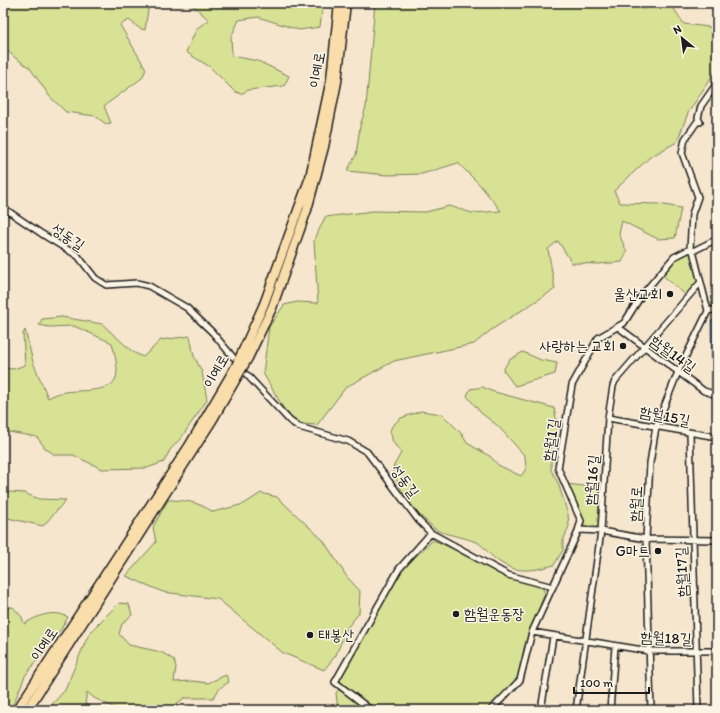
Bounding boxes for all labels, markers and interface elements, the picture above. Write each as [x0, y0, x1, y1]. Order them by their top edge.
north arrow [662, 18, 702, 58]
text: N [671, 22, 684, 37]
street label: 이예로 [305, 51, 329, 89]
street label: 성동길 [48, 219, 88, 255]
place label: 울산교회 [614, 285, 662, 303]
marker: 울산교회 [665, 289, 675, 299]
street label: 함월14길 [647, 331, 699, 377]
place label: 사랑하는 교회 [539, 337, 615, 355]
marker: 사랑하는 교회 [618, 341, 628, 351]
street label: 이예로 [199, 351, 233, 391]
street label: 함월15길 [638, 402, 692, 430]
street label: 함월1길 [539, 417, 563, 463]
street label: 함월16길 [581, 454, 603, 506]
street label: 성동길 [387, 461, 423, 501]
street label: 함월로 [626, 485, 646, 523]
place label: G마트 [616, 542, 650, 560]
marker: G마트 [653, 546, 663, 556]
street label: 함월17길 [672, 546, 692, 598]
place label: 함월운동장 [464, 605, 524, 623]
marker: 함월운동장 [451, 609, 461, 619]
street label: 이예로 [27, 624, 61, 664]
place label: 태봉산 [318, 626, 354, 644]
street label: 함월18길 [640, 628, 692, 648]
marker: 태봉산 [305, 630, 315, 640]
scale bar [574, 669, 649, 695]
text: 100 m [580, 676, 613, 690]

